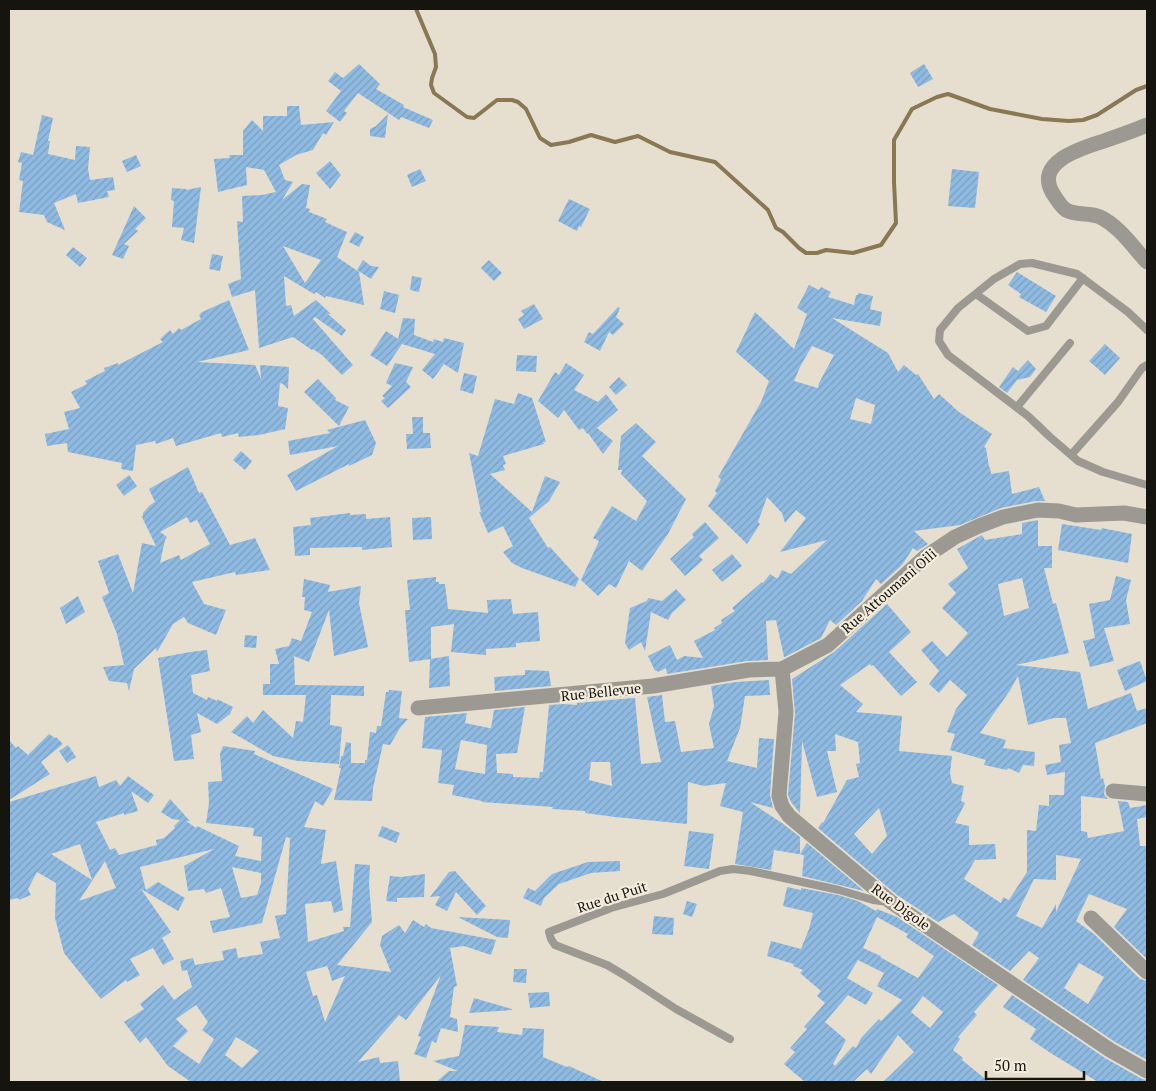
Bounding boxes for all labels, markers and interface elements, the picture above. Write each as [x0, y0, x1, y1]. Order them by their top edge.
street label: Rue Attoumani Oili [837, 544, 940, 637]
street label: Rue Bellevue [560, 678, 642, 705]
street label: Rue du Puit [574, 876, 650, 917]
street label: Rue Digole [868, 879, 934, 934]
scale bar [986, 1048, 1084, 1080]
text: 50 m [994, 1055, 1027, 1075]

